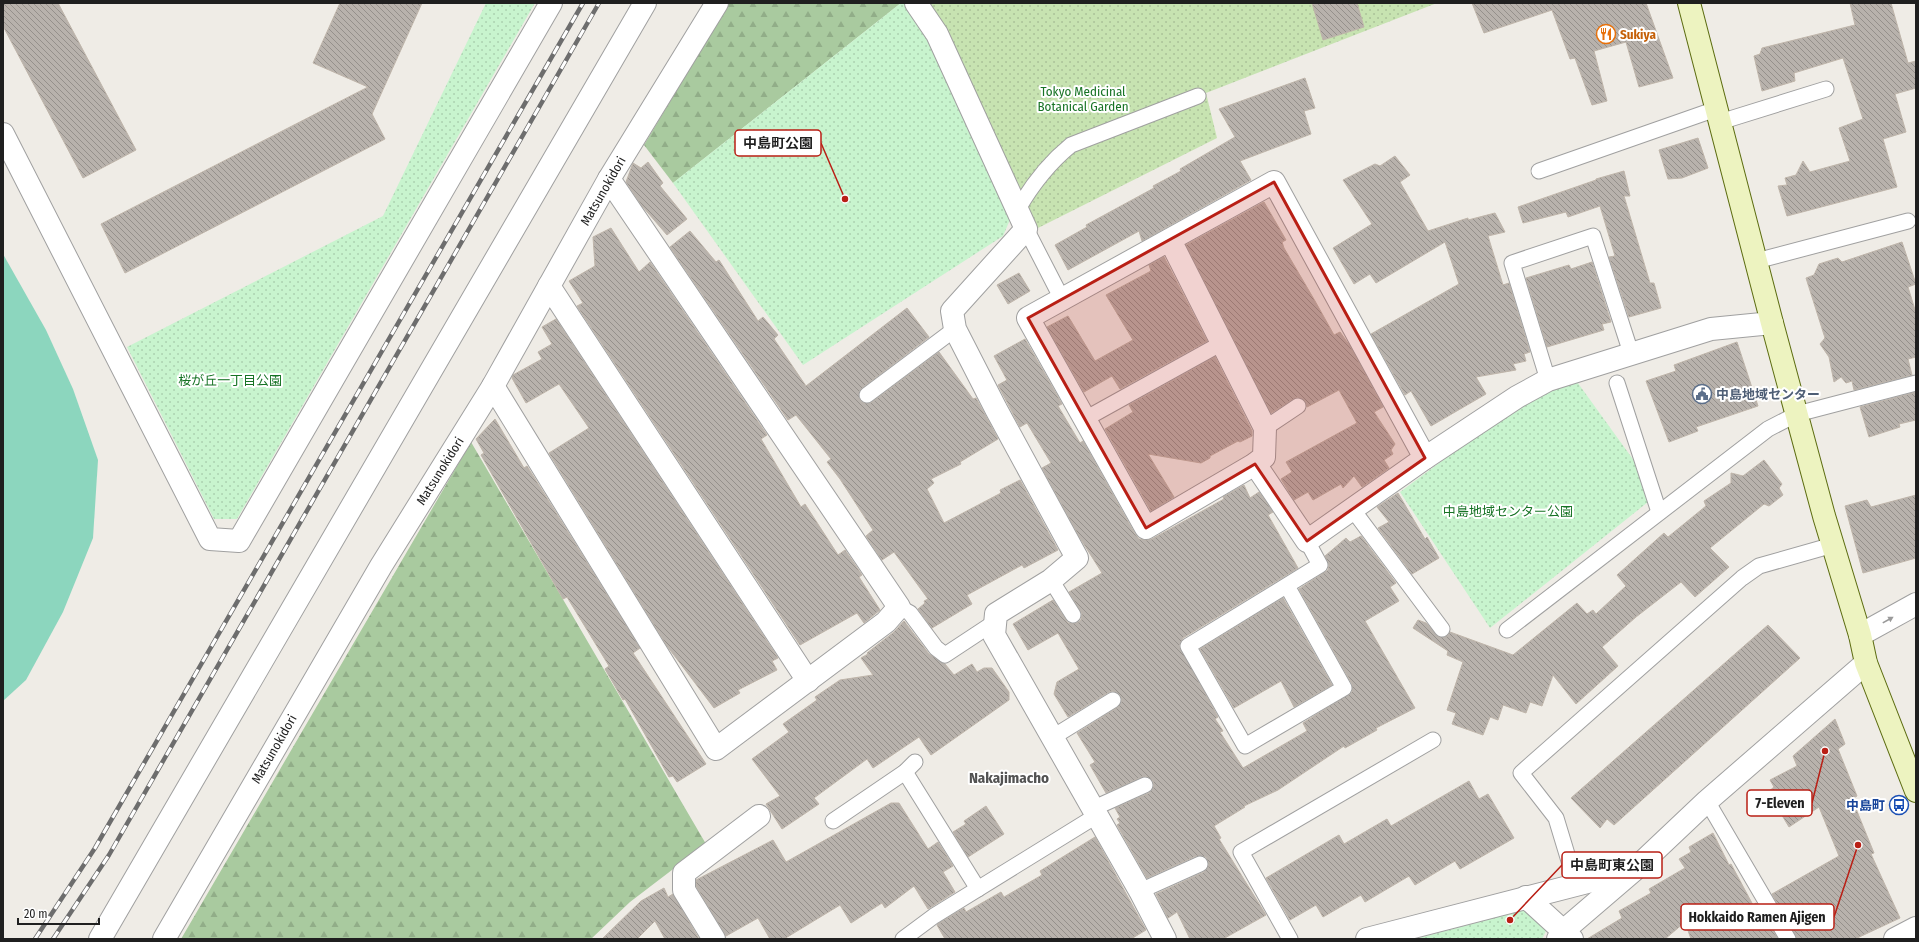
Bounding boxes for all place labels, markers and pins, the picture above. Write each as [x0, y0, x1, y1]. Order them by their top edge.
restaurant icon: Sukiya [1595, 23, 1617, 45]
place label: Sukiya [1620, 27, 1656, 42]
callout: 中島町公園 [735, 130, 821, 156]
public building icon: 中島地域センター [1691, 383, 1713, 405]
place label: 中島地域センター [1716, 387, 1820, 402]
callout: 7-Eleven [1747, 790, 1812, 816]
bus stop icon: 中島町 [1888, 794, 1910, 816]
place label: 中島町 [1846, 798, 1885, 813]
callout: 中島町東公園 [1562, 852, 1662, 878]
callout: Hokkaido Ramen Ajigen [1681, 904, 1834, 930]

